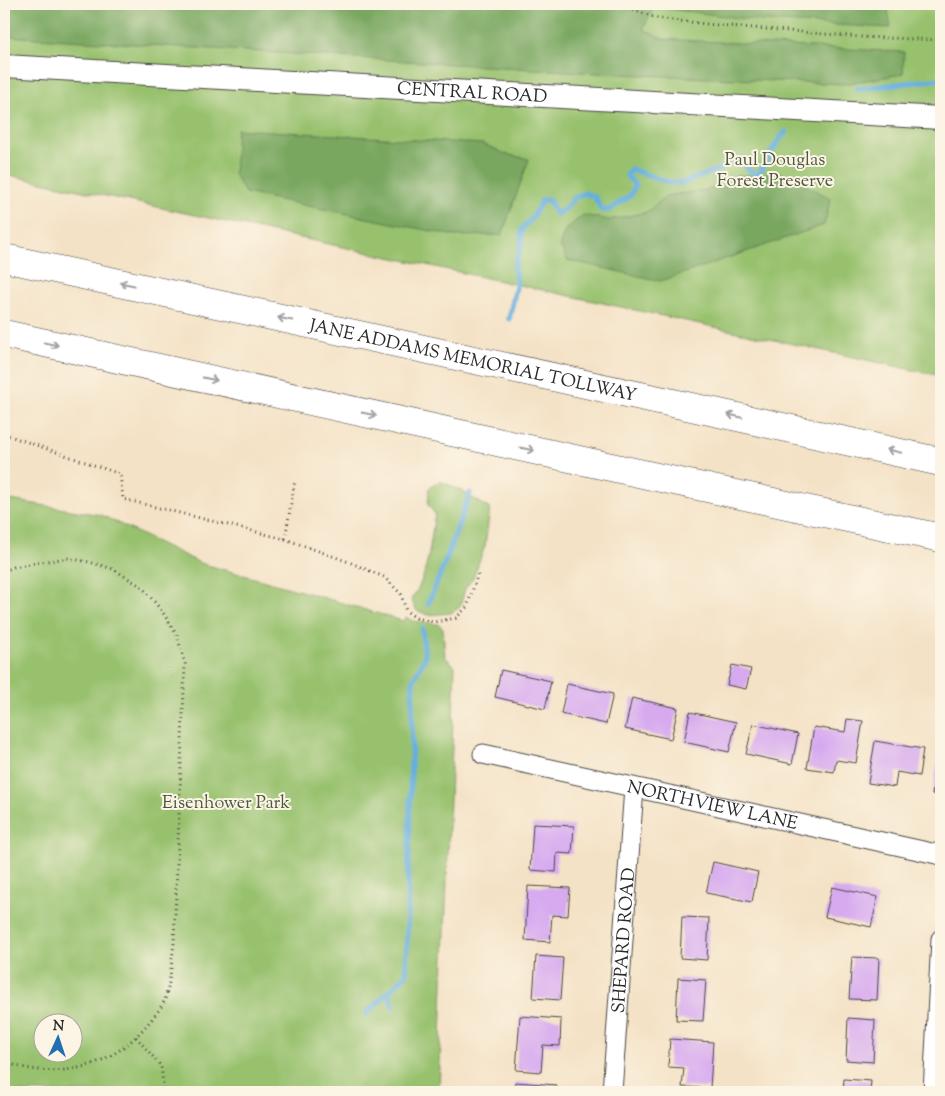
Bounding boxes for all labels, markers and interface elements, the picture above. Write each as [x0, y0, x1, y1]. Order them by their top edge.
street label: CENTRAL ROAD [396, 77, 548, 111]
park label: Paul Douglas Forest Preserve [717, 148, 833, 195]
one-way arrow [119, 279, 135, 288]
one-way arrow [278, 313, 294, 323]
street label: JANE ADDAMS MEMORIAL TOLLWAY [306, 313, 639, 410]
one-way arrow [43, 340, 59, 349]
one-way arrow [202, 375, 218, 384]
one-way arrow [360, 410, 376, 419]
one-way arrow [727, 411, 743, 420]
one-way arrow [519, 445, 535, 454]
one-way arrow [886, 446, 902, 456]
street label: NORTHVIEW LANE [624, 775, 800, 838]
park label: Eisenhower Park [162, 791, 290, 817]
street label: SHEPARD ROAD [607, 867, 643, 1014]
north arrow [32, 1014, 82, 1064]
text: N [52, 1017, 65, 1037]

